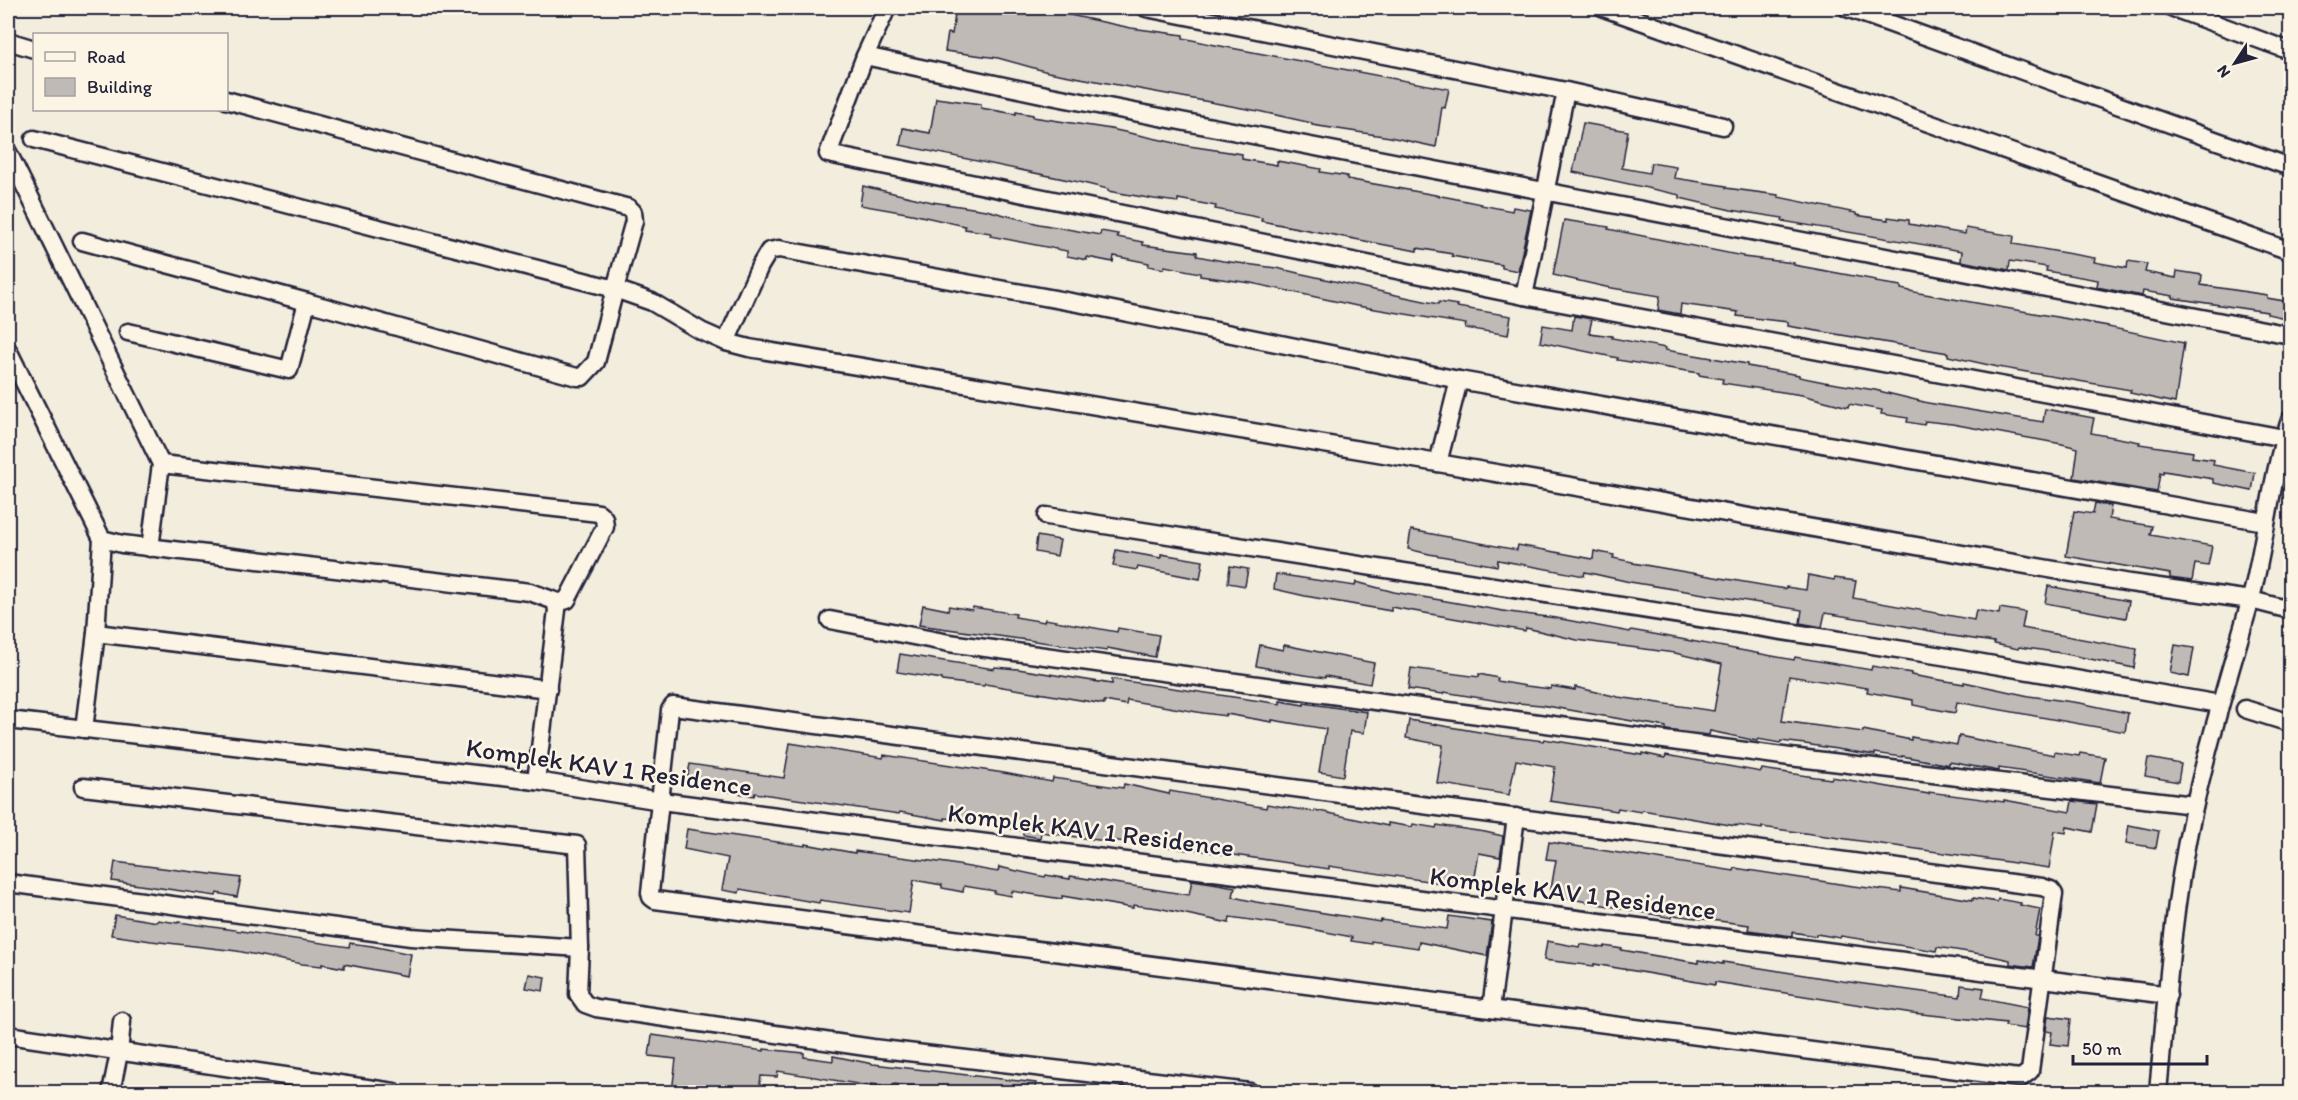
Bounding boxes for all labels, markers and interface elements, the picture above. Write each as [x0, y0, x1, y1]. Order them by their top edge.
legend [33, 33, 228, 111]
north arrow [2205, 33, 2265, 93]
text: Road [87, 46, 126, 68]
text: N [2212, 62, 2234, 81]
text: Building [87, 76, 153, 98]
street label: Komplek KAV 1 Residence [464, 731, 754, 803]
street label: Komplek KAV 1 Residence [946, 797, 1236, 863]
street label: Komplek KAV 1 Residence [1428, 860, 1718, 926]
scale bar [2073, 1028, 2206, 1066]
text: 50 m [2082, 1038, 2122, 1060]

